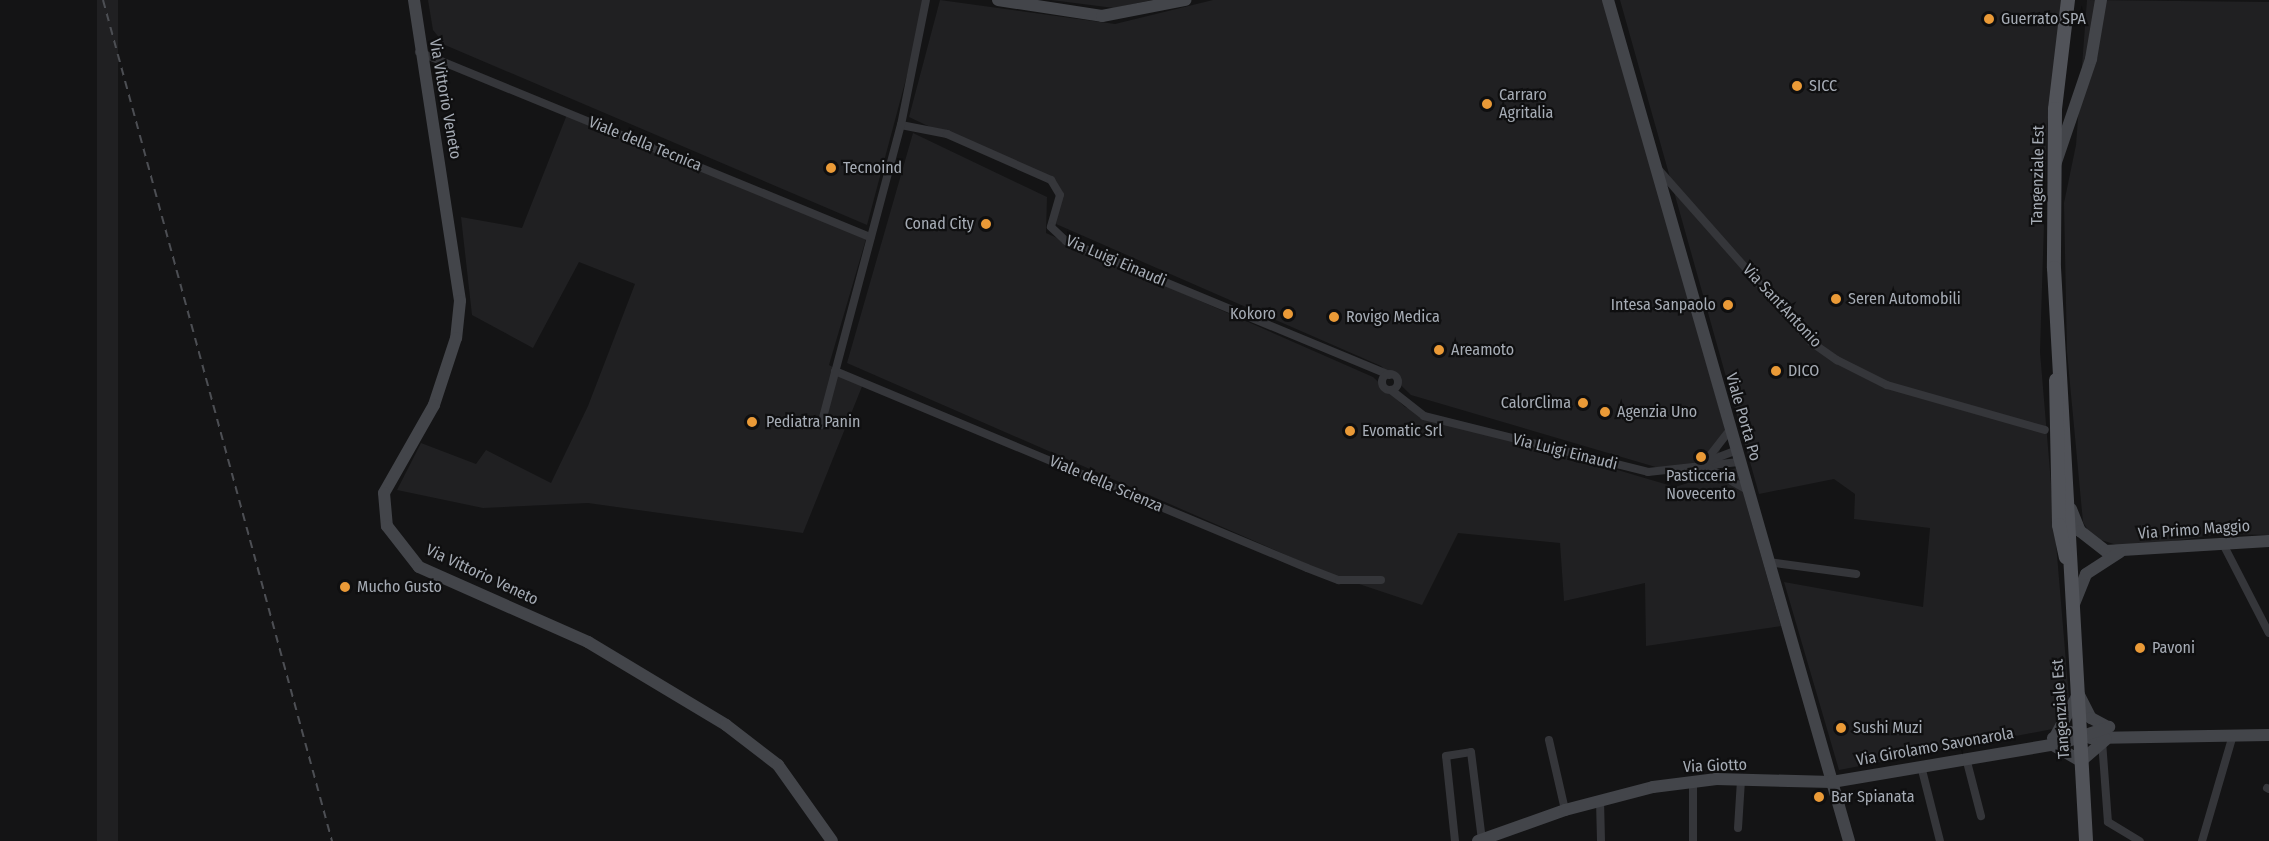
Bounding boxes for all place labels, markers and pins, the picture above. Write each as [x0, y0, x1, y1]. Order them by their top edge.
place label: Guerrato SPA [2001, 9, 2086, 29]
marker: Guerrato SPA [1982, 12, 1996, 26]
place label: SICC [1809, 76, 1837, 96]
marker: SICC [1790, 79, 1804, 93]
place label: Carraro Agritalia [1499, 85, 1553, 123]
marker: Carraro Agritalia [1480, 97, 1494, 111]
place label: Tecnoind [843, 158, 902, 178]
marker: Tecnoind [824, 161, 838, 175]
place label: Conad City [905, 214, 974, 234]
marker: Conad City [979, 217, 993, 231]
place label: Seren Automobili [1848, 289, 1961, 309]
marker: Seren Automobili [1829, 292, 1843, 306]
place label: Intesa Sanpaolo [1611, 295, 1716, 315]
marker: Intesa Sanpaolo [1721, 298, 1735, 312]
place label: Kokoro [1230, 304, 1276, 324]
marker: Kokoro [1281, 307, 1295, 321]
place label: Rovigo Medica [1346, 307, 1440, 327]
marker: Rovigo Medica [1327, 310, 1341, 324]
place label: Areamoto [1451, 340, 1514, 360]
marker: Areamoto [1432, 343, 1446, 357]
place label: DICO [1788, 361, 1819, 381]
marker: DICO [1769, 364, 1783, 378]
place label: CalorClima [1501, 393, 1571, 413]
marker: CalorClima [1576, 396, 1590, 410]
place label: Agenzia Uno [1617, 402, 1697, 422]
marker: Agenzia Uno [1598, 405, 1612, 419]
place label: Pediatra Panin [766, 412, 860, 432]
marker: Pediatra Panin [743, 413, 761, 431]
place label: Evomatic Srl [1362, 421, 1442, 441]
marker: Evomatic Srl [1343, 424, 1357, 438]
marker: Pasticceria Novecento [1694, 450, 1708, 464]
place label: Pasticceria Novecento [1666, 466, 1736, 504]
place label: Mucho Gusto [357, 577, 442, 597]
marker: Mucho Gusto [338, 580, 352, 594]
place label: Pavoni [2152, 638, 2195, 658]
marker: Pavoni [2133, 641, 2147, 655]
place label: Sushi Muzi [1853, 718, 1922, 738]
marker: Sushi Muzi [1834, 721, 1848, 735]
place label: Bar Spianata [1831, 787, 1914, 807]
marker: Bar Spianata [1812, 790, 1826, 804]

